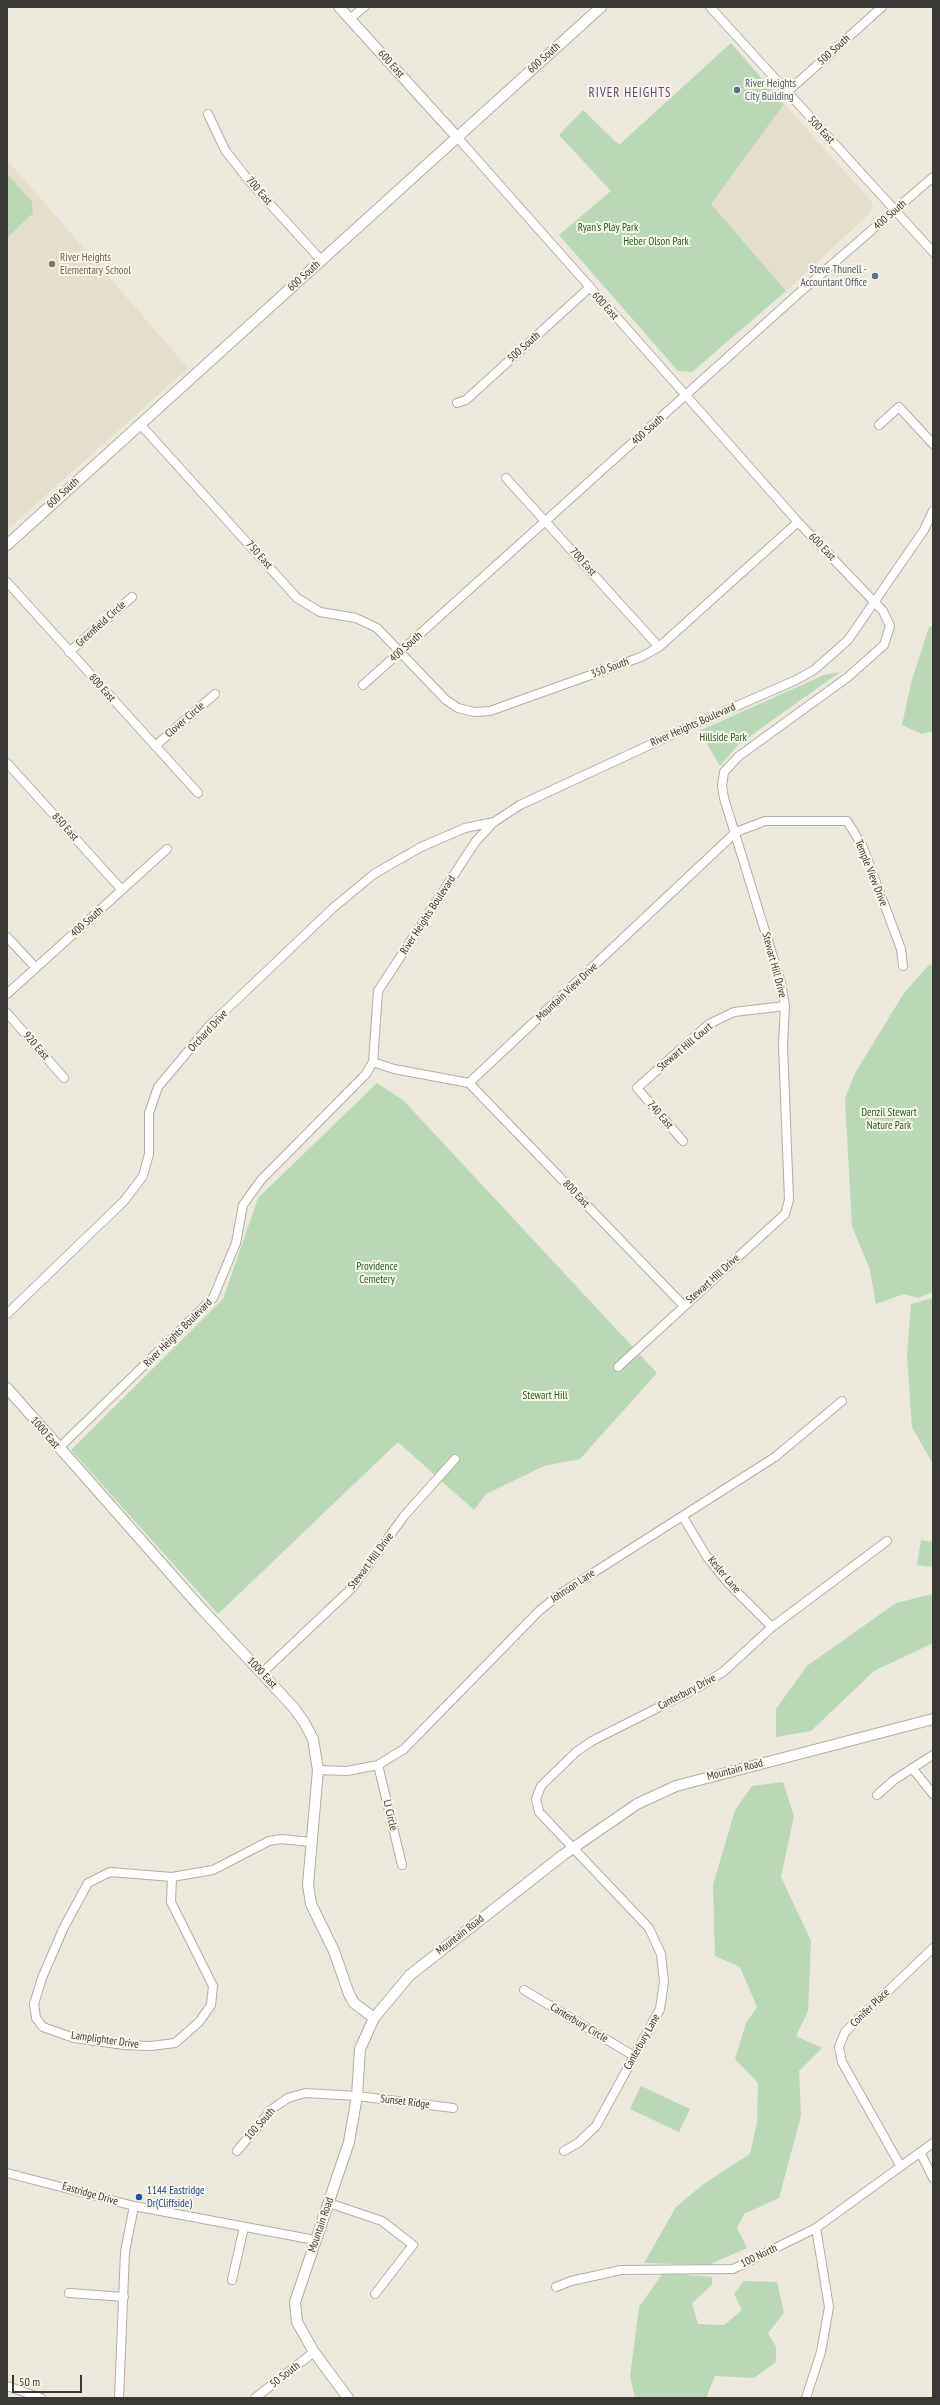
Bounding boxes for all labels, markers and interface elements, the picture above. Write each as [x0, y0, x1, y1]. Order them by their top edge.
street label: 500 South [815, 32, 853, 68]
street label: 600 South [525, 40, 563, 76]
street label: 600 East [375, 47, 407, 81]
place label: River Heights City Building [745, 77, 796, 103]
district label: RIVER HEIGHTS [588, 85, 672, 101]
marker: River Heights City Building [732, 85, 742, 95]
street label: 500 East [805, 113, 837, 147]
street label: 700 East [243, 174, 275, 208]
street label: 400 South [871, 197, 909, 233]
park label: Ryan's Play Park [578, 221, 638, 235]
park label: Heber Olson Park [623, 235, 689, 249]
place label: River Heights Elementary School [60, 251, 131, 277]
street label: 600 South [285, 258, 323, 294]
marker: River Heights Elementary School [47, 259, 57, 269]
place label: Steve Thunell - Accountant Office [801, 263, 867, 289]
marker: Steve Thunell - Accountant Office [870, 271, 880, 281]
street label: 600 East [589, 289, 621, 323]
street label: 500 South [505, 329, 543, 365]
street label: 400 South [629, 412, 667, 448]
street label: 600 South [44, 475, 82, 511]
street label: 600 East [806, 531, 838, 563]
street label: 750 East [243, 538, 275, 572]
street label: 700 East [567, 545, 599, 579]
street label: Greenfield Circle [73, 598, 129, 650]
street label: 400 South [387, 629, 425, 665]
street label: 350 South [589, 655, 631, 681]
street label: 800 East [86, 671, 118, 705]
street label: Clover Circle [163, 699, 207, 741]
street label: River Heights Boulevard [649, 700, 737, 750]
park label: Hillside Park [699, 731, 747, 745]
street label: 850 East [49, 810, 81, 844]
street label: Temple View Drive [852, 838, 890, 908]
street label: River Heights Boulevard [398, 873, 458, 957]
street label: 400 South [68, 904, 106, 940]
street label: Stewart Hill Drive [759, 931, 789, 999]
street label: Mountain View Drive [534, 960, 600, 1024]
street label: Orchard Drive [185, 1007, 231, 1055]
street label: Stewart Hill Court [655, 1020, 715, 1074]
street label: 920 East [20, 1029, 52, 1063]
street label: 740 East [644, 1098, 676, 1132]
park label: Denzil Stewart Nature Park [861, 1106, 917, 1132]
street label: 800 East [560, 1178, 592, 1210]
street label: Stewart Hill Drive [684, 1252, 742, 1306]
park label: Providence Cemetery [356, 1260, 398, 1286]
street label: River Heights Boulevard [141, 1296, 215, 1370]
park label: Stewart Hill [522, 1389, 568, 1403]
street label: 1000 East [28, 1414, 62, 1452]
street label: Stewart Hill Drive [345, 1530, 397, 1592]
street label: Kesler Lane [705, 1554, 743, 1596]
street label: Johnson Lane [548, 1566, 598, 1606]
street label: 1000 East [244, 1655, 280, 1691]
street label: Canterbury Drive [656, 1671, 718, 1713]
street label: Mountain Road [706, 1757, 764, 1783]
street label: LJ Circle [380, 1798, 400, 1832]
street label: Mountain Road [433, 1912, 487, 1958]
street label: Conifer Place [848, 1986, 892, 2030]
street label: Canterbury Circle [548, 2001, 610, 2045]
street label: Canterbury Lane [621, 2012, 663, 2072]
street label: Lamplighter Drive [70, 2029, 140, 2051]
street label: Sunset Ridge [380, 2092, 430, 2112]
street label: 100 South [242, 2105, 278, 2143]
street label: Eastridge Drive [60, 2180, 120, 2208]
place label: 1144 Eastridge Dr(Cliffside) [147, 2184, 204, 2210]
marker: 1144 Eastridge Dr(Cliffside) [134, 2192, 144, 2202]
street label: Mountain Road [305, 2196, 337, 2254]
street label: 100 North [739, 2242, 779, 2270]
street label: 50 South [267, 2359, 303, 2391]
scale bar [14, 2367, 84, 2393]
text: 50 m [19, 2374, 40, 2389]

